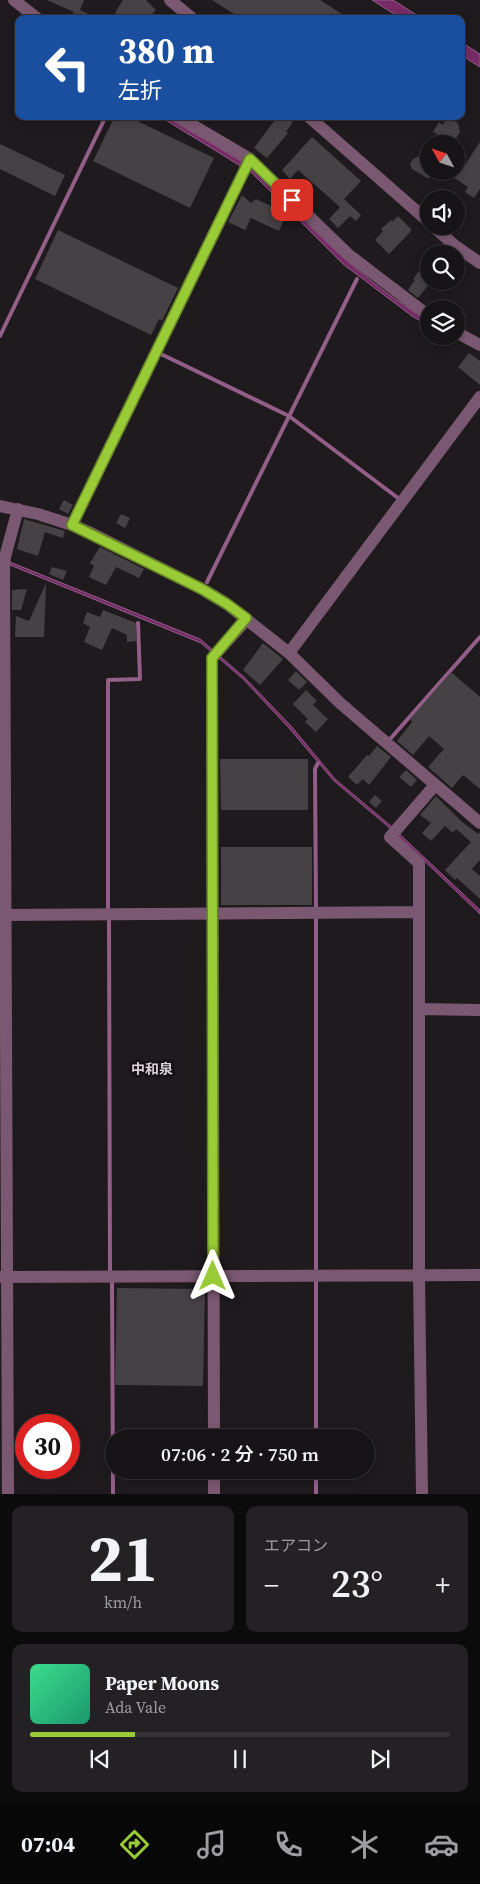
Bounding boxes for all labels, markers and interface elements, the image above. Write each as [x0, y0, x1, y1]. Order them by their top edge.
text: 380 m [118, 27, 214, 75]
icon: left [35, 35, 100, 100]
text: 左折 [118, 75, 162, 105]
north arrow [420, 135, 465, 180]
map controls [420, 135, 465, 345]
pin [271, 179, 313, 221]
icon: arrive [278, 186, 306, 214]
button: sound [420, 190, 465, 235]
button: search [420, 245, 465, 290]
button: layers [420, 300, 465, 345]
district label: 中和泉 [131, 1059, 173, 1079]
position arrow [186, 1249, 238, 1301]
speed limit sign: 30 [15, 1414, 80, 1479]
text: 07:06 · 2 分 · 750 m [161, 1441, 319, 1467]
text: 21 [88, 1514, 158, 1603]
text: エアコン [264, 1534, 328, 1556]
text: 23° [331, 1558, 383, 1610]
text: − [264, 1566, 279, 1604]
text: + [435, 1566, 450, 1604]
text: km/h [104, 1591, 142, 1613]
text: Paper Moons [105, 1670, 219, 1696]
text: Ada Vale [105, 1696, 166, 1718]
icon: previous [86, 1745, 114, 1773]
icon: pause [226, 1745, 254, 1773]
icon: next [366, 1745, 394, 1773]
icon: directions [117, 1827, 152, 1862]
icon: music [194, 1827, 229, 1862]
icon: phone [271, 1827, 306, 1862]
icon: climate [347, 1827, 382, 1862]
icon: car [424, 1827, 459, 1862]
text: 07:04 [21, 1829, 75, 1859]

